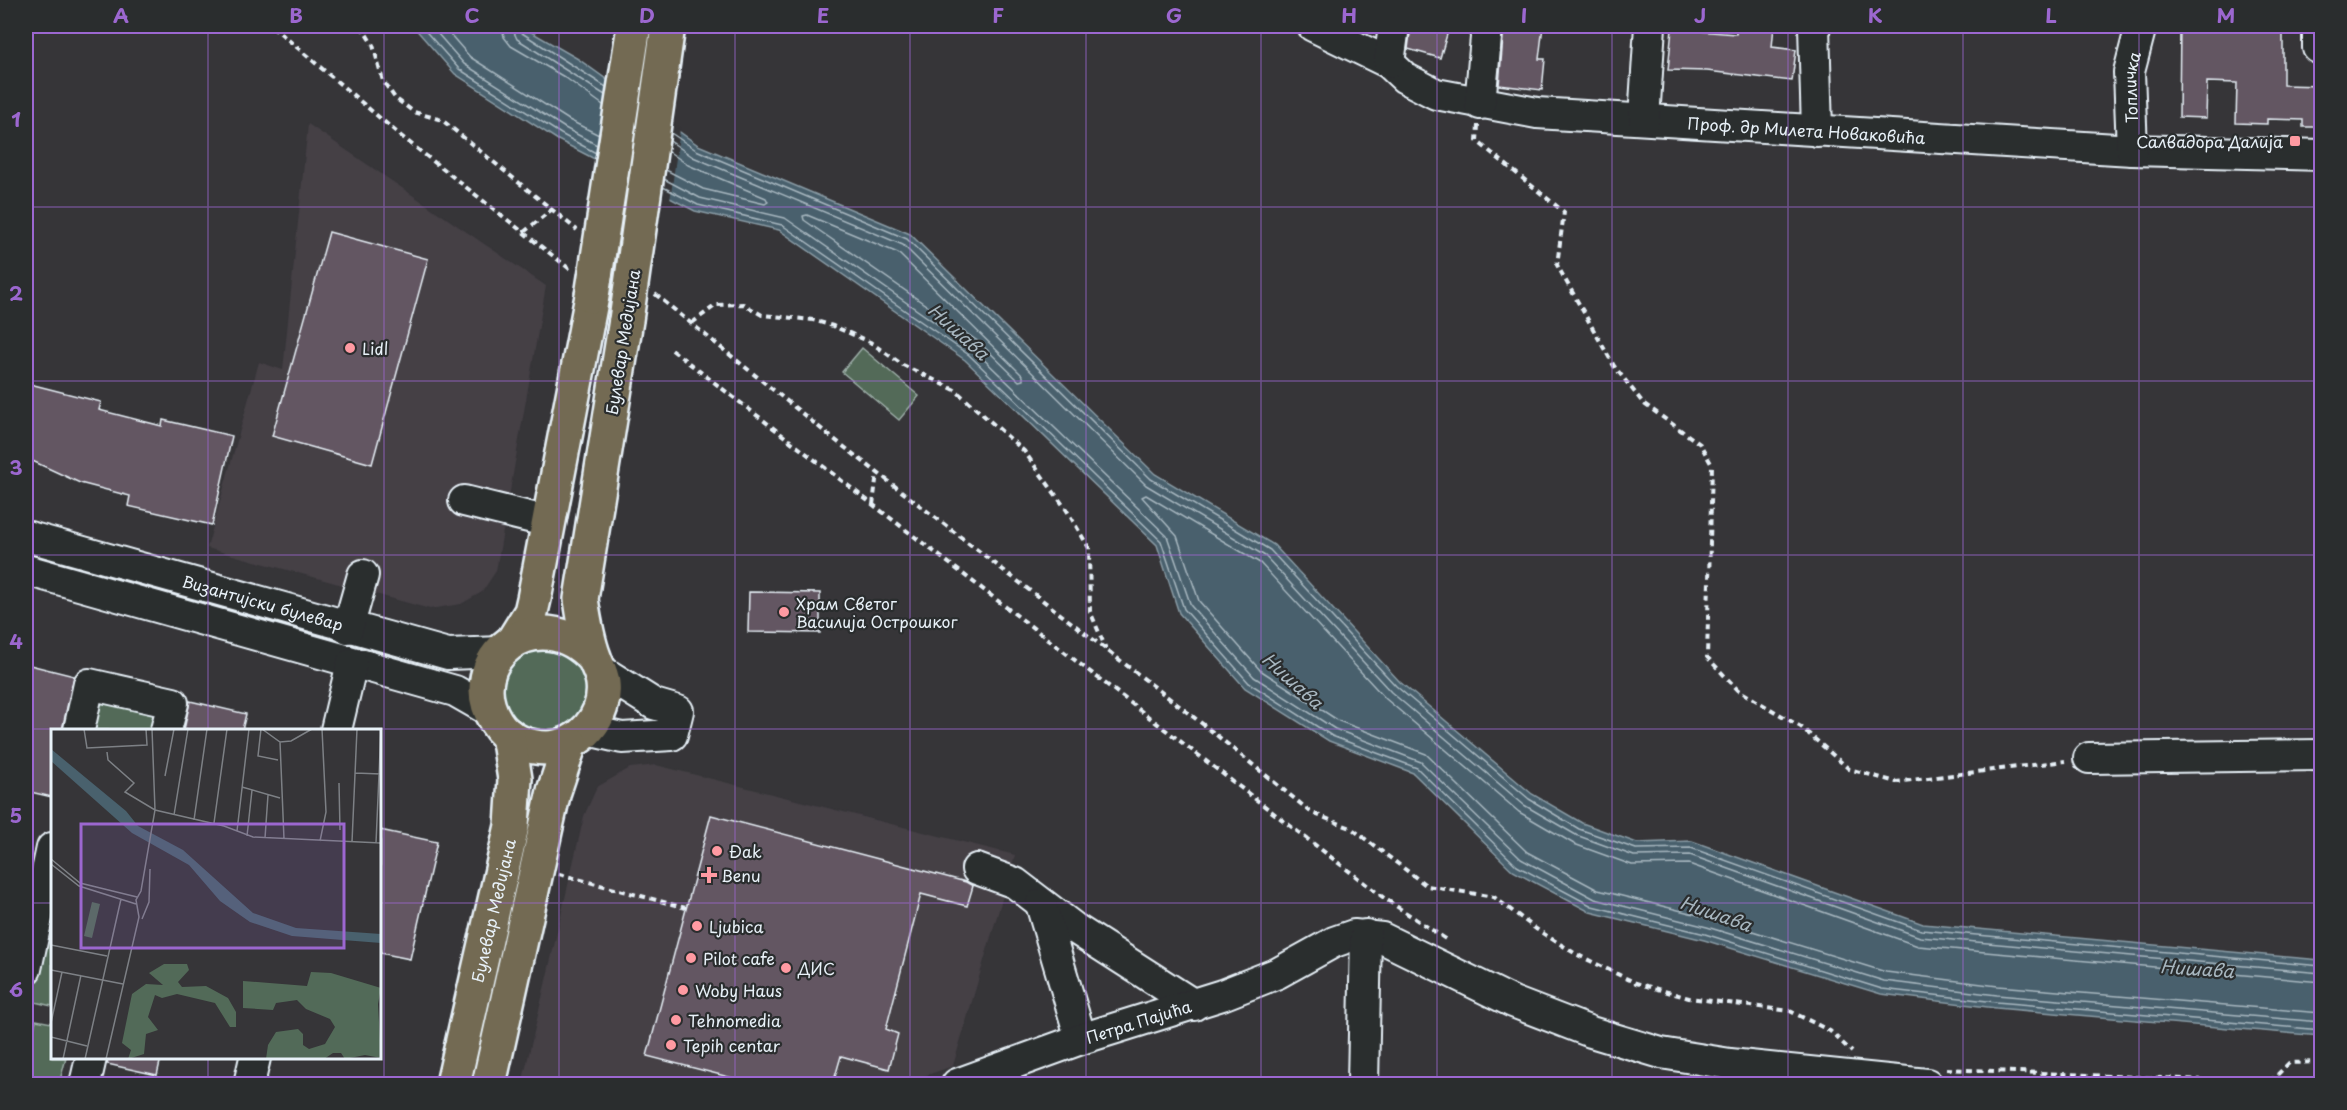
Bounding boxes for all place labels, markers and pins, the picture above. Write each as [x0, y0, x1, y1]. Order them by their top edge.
place label: Салвадора Далија [2136, 129, 2283, 153]
marker: Салвадора Далија [2288, 134, 2302, 148]
place label: Lidl [362, 336, 388, 360]
marker: Lidl [343, 341, 357, 355]
place label: Храм Светог Василија Острошког [796, 591, 958, 633]
marker: Храм Светог Василија Острошког [777, 605, 791, 619]
place label: Đak [729, 839, 762, 863]
marker: Đak [710, 844, 724, 858]
place label: Benu [721, 863, 761, 887]
marker: Benu [702, 868, 716, 882]
place label: Ljubica [709, 914, 763, 938]
marker: Ljubica [690, 919, 704, 933]
place label: Pilot cafe [703, 946, 775, 970]
marker: Pilot cafe [684, 951, 698, 965]
place label: ДИС [797, 956, 835, 980]
marker: ДИС [779, 961, 793, 975]
place label: Woby Haus [695, 978, 782, 1002]
marker: Woby Haus [676, 983, 690, 997]
place label: Tehnomedia [688, 1008, 781, 1032]
marker: Tehnomedia [669, 1013, 683, 1027]
place label: Tepih centar [683, 1033, 781, 1057]
marker: Tepih centar [664, 1038, 678, 1052]

